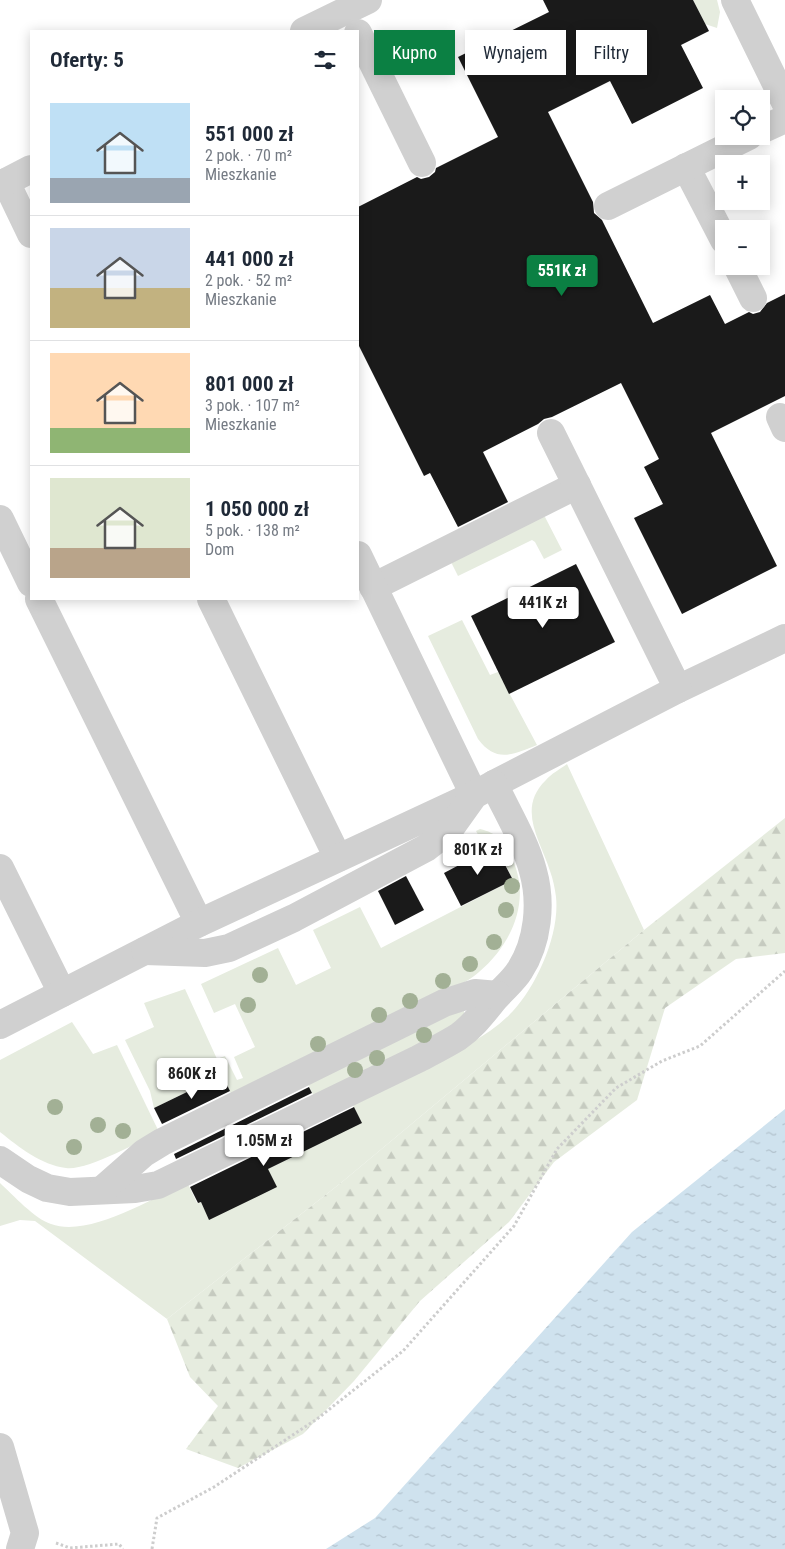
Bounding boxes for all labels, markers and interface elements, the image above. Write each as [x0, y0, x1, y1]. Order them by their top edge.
chip: Kupno [374, 30, 455, 75]
chip: Wynajem [465, 30, 566, 75]
chip: Filtry [576, 30, 647, 75]
icon: filters [311, 46, 339, 74]
text: Oferty: 5 [50, 48, 124, 72]
map controls [715, 90, 770, 275]
button: locate [715, 90, 770, 145]
text: 551 000 zł [205, 122, 294, 146]
icon: home [90, 123, 150, 183]
text: 2 pok. · 70 m² [205, 146, 292, 165]
button: + [715, 155, 770, 210]
text: Mieszkanie [205, 165, 276, 184]
button: − [715, 220, 770, 275]
text: 441 000 zł [205, 247, 294, 271]
icon: home [90, 248, 150, 308]
pin: 551K zł [516, 254, 608, 297]
text: 551K zł [538, 261, 586, 280]
text: 2 pok. · 52 m² [205, 271, 292, 290]
text: Mieszkanie [205, 290, 276, 309]
text: 801 000 zł [205, 372, 294, 396]
icon: home [90, 373, 150, 433]
text: 3 pok. · 107 m² [205, 396, 300, 415]
text: Mieszkanie [205, 415, 276, 434]
text: 1 050 000 zł [205, 497, 309, 521]
icon: home [90, 498, 150, 558]
text: 5 pok. · 138 m² [205, 521, 300, 540]
text: Dom [205, 540, 234, 559]
pin: 441K zł [497, 586, 589, 629]
text: 441K zł [519, 593, 567, 612]
pin: 801K zł [432, 834, 524, 876]
text: 801K zł [454, 840, 502, 859]
pin: 860K zł [146, 1058, 238, 1100]
text: 860K zł [168, 1064, 216, 1083]
pin: 1.05M zł [212, 1124, 316, 1167]
text: 1.05M zł [236, 1131, 292, 1150]

